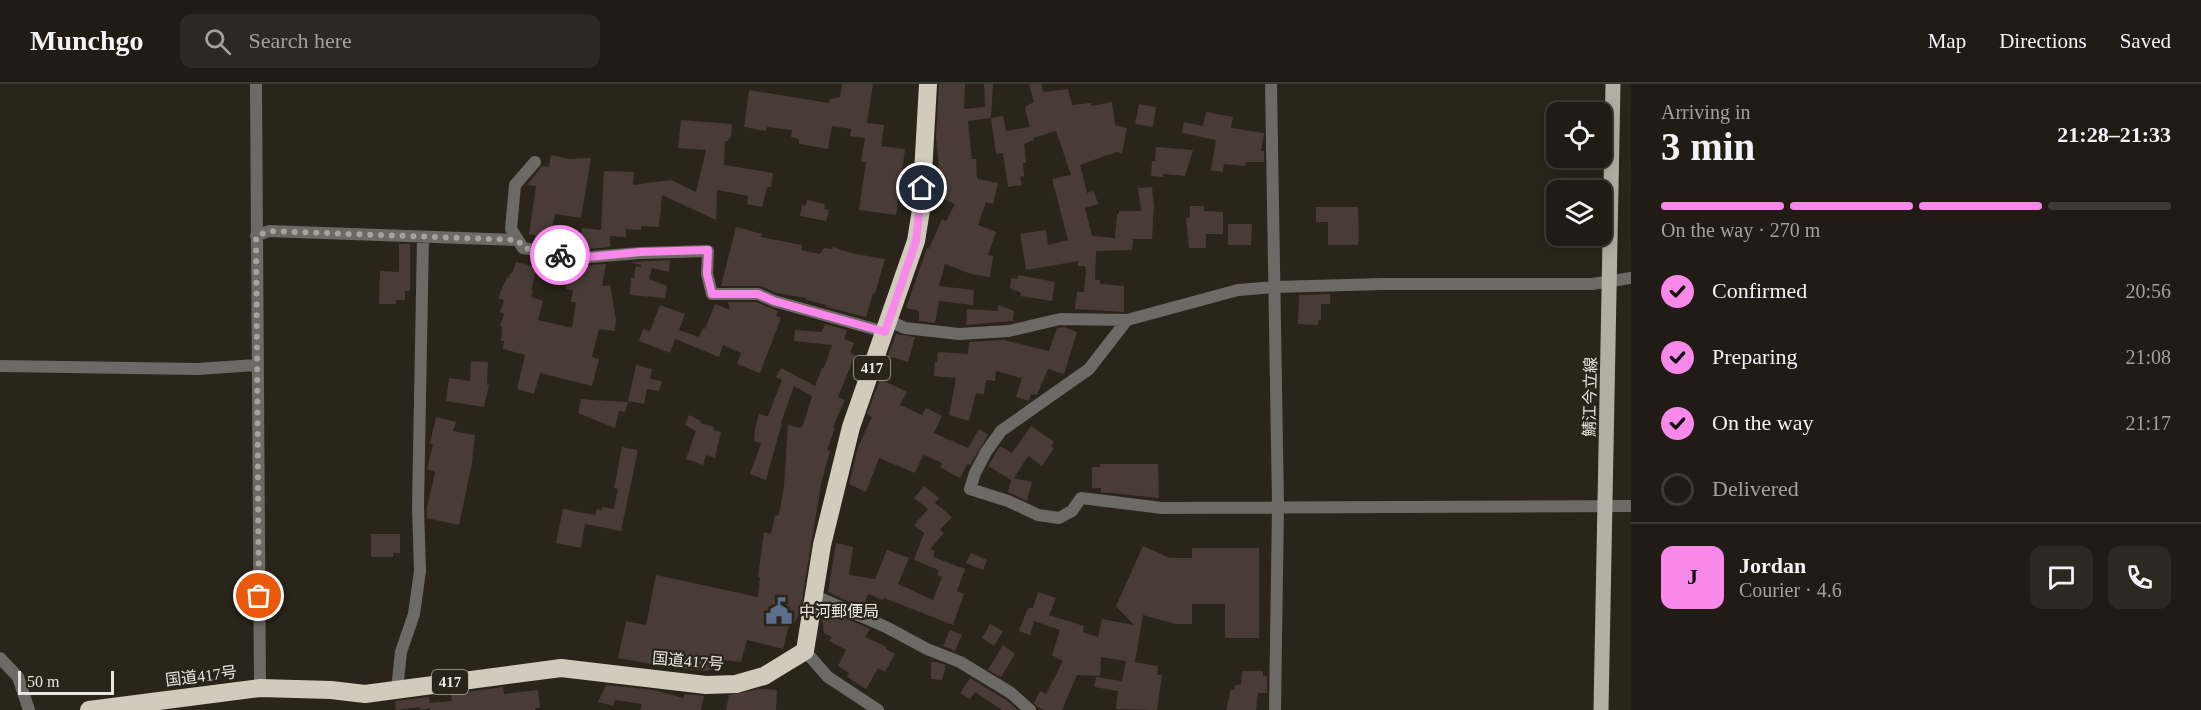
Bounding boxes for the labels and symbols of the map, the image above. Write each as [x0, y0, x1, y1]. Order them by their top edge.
pin [896, 162, 947, 213]
courier [530, 225, 590, 285]
road number: 417 [854, 356, 890, 380]
street label: 鯖江今立線 [1581, 357, 1599, 437]
pin [233, 570, 284, 621]
public building icon: 中河郵便局 [764, 596, 794, 626]
place label: 中河郵便局 [799, 603, 879, 620]
street label: 国道417号 [651, 649, 725, 673]
street label: 国道417号 [164, 663, 238, 689]
scale bar [18, 668, 114, 696]
road number: 417 [432, 670, 468, 694]

